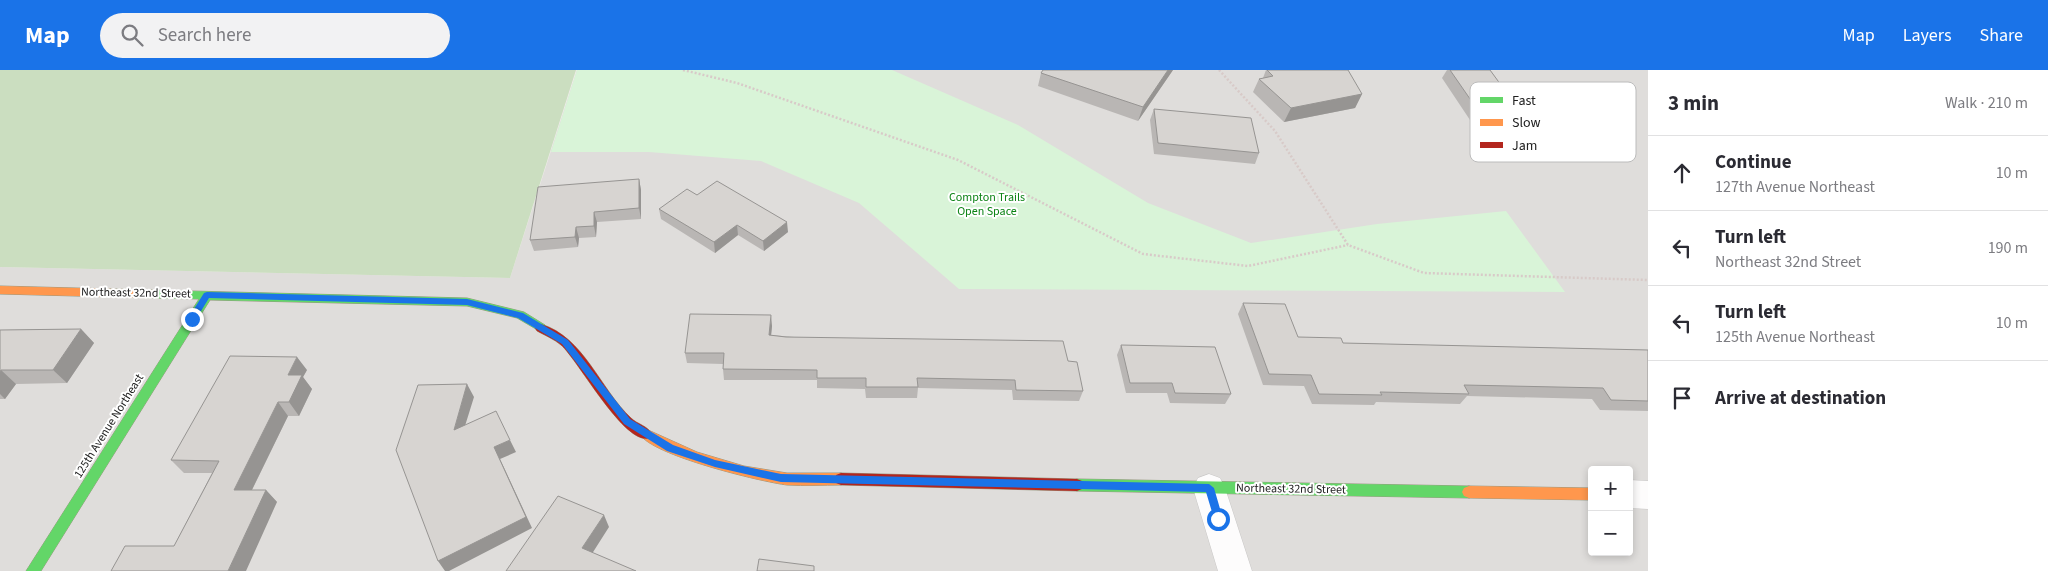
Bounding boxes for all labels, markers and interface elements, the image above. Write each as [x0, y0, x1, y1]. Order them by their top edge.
search box [100, 13, 450, 58]
text: Map [25, 18, 70, 53]
icon: search [118, 21, 146, 49]
text: Search here [158, 22, 251, 49]
text: Map [1843, 23, 1875, 48]
text: Layers [1903, 23, 1952, 48]
text: Share [1980, 23, 2023, 48]
legend [1470, 82, 1636, 162]
text: 3 min [1668, 88, 1719, 118]
text: Fast [1512, 91, 1536, 111]
text: Walk · 210 m [1945, 92, 2028, 114]
text: Slow [1512, 113, 1541, 133]
text: Jam [1512, 136, 1537, 156]
text: Continue [1715, 149, 1792, 176]
icon: ahead [1668, 159, 1696, 187]
text: 10 m [1996, 162, 2028, 184]
text: 127th Avenue Northeast [1715, 176, 1875, 198]
park label: Compton Trails Open Space [949, 189, 1025, 220]
text: Turn left [1715, 224, 1786, 251]
icon: left [1668, 234, 1696, 262]
text: 190 m [1988, 237, 2028, 259]
text: Northeast 32nd Street [1715, 251, 1861, 273]
street label: Northeast 32nd Street [81, 284, 191, 302]
text: Turn left [1715, 299, 1786, 326]
route end [181, 308, 204, 331]
icon: left [1668, 309, 1696, 337]
text: 10 m [1996, 312, 2028, 334]
text: 125th Avenue Northeast [1715, 326, 1875, 348]
street label: 125th Avenue Northeast [70, 371, 148, 481]
icon: arrive [1668, 384, 1696, 412]
text: Arrive at destination [1715, 385, 1886, 412]
map controls [1588, 466, 1633, 556]
button: + [1588, 466, 1633, 511]
street label: Northeast 32nd Street [1236, 480, 1346, 498]
route start [1207, 508, 1230, 531]
button: − [1588, 511, 1633, 556]

